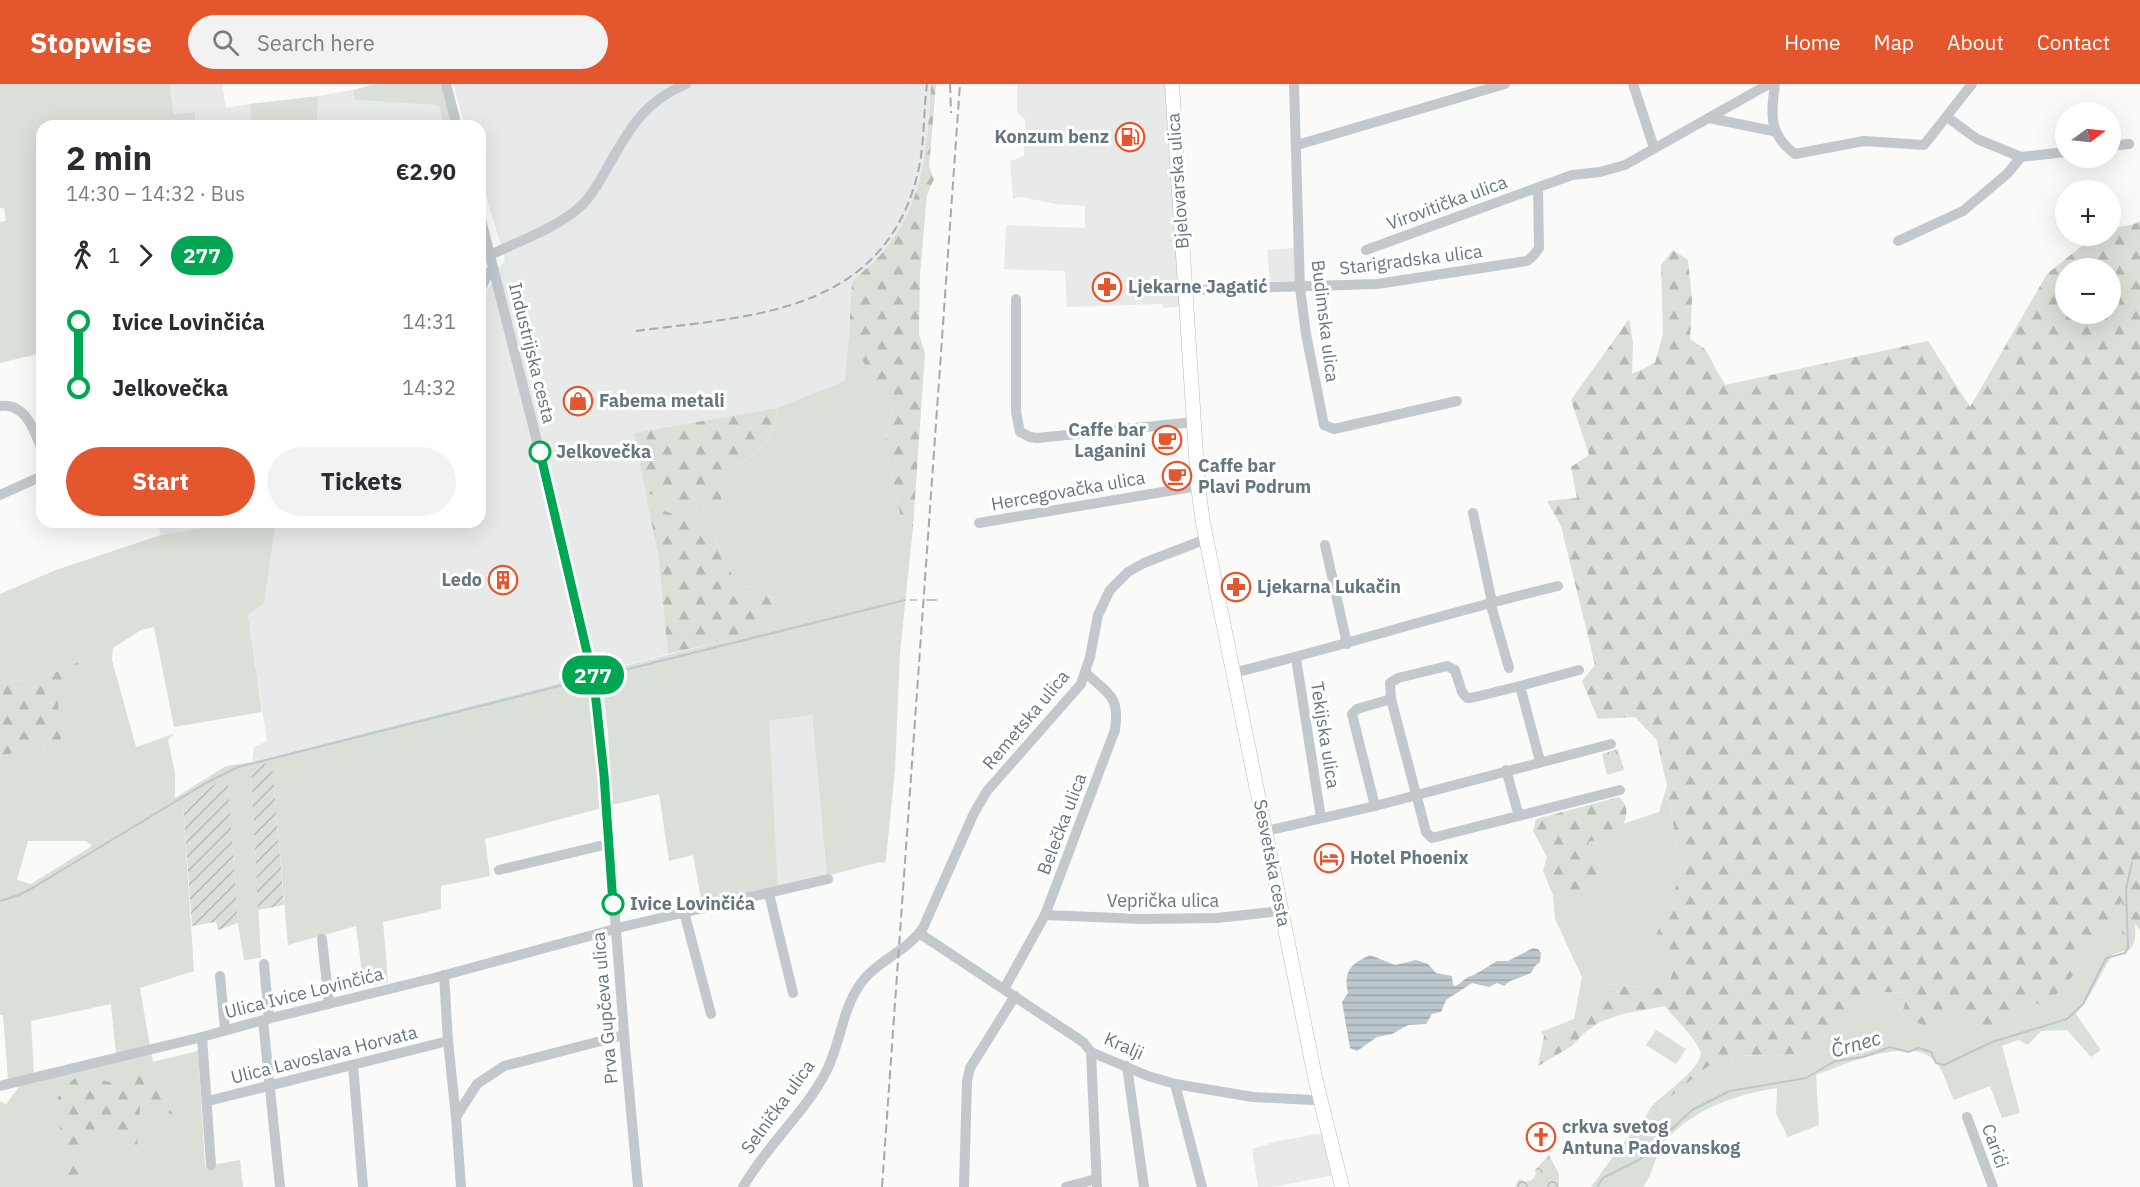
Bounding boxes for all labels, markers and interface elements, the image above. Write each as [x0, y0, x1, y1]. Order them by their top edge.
search box [188, 15, 608, 69]
text: Stopwise [30, 24, 152, 61]
icon: search [209, 26, 242, 59]
text: Search here [257, 28, 375, 57]
text: Home [1784, 28, 1841, 56]
text: Map [1874, 28, 1914, 56]
text: About [1947, 28, 2004, 56]
text: Contact [2037, 28, 2110, 56]
north arrow [2055, 102, 2121, 168]
map controls [2055, 102, 2121, 324]
street label: Bjelovarska ulica [1161, 112, 1194, 250]
fuel station icon: Konzum benz [1114, 121, 1146, 153]
place label: Konzum benz [995, 125, 1109, 148]
text: 2 min [66, 136, 152, 179]
text: €2.90 [396, 157, 456, 186]
street label: Virovitička ulica [1383, 170, 1511, 235]
text: 14:30 – 14:32 · Bus [66, 180, 245, 207]
button: + [2055, 180, 2121, 246]
icon: walk [66, 239, 99, 272]
icon: forward [129, 239, 162, 272]
street label: Starigradska ulica [1338, 239, 1484, 280]
text: 277 [183, 241, 221, 269]
text: 1 [108, 242, 120, 269]
button: − [2055, 258, 2121, 324]
street label: Budimska ulica [1307, 259, 1344, 384]
pharmacy icon: Ljekarne Jagatić [1091, 271, 1123, 303]
place label: Ljekarne Jagatić [1128, 275, 1267, 298]
street label: Industrijska cesta [504, 280, 561, 426]
text: Ivice Lovinčića [112, 307, 265, 336]
text: 14:31 [402, 308, 456, 335]
text: Jelkovečka [112, 373, 228, 402]
text: 14:32 [402, 374, 456, 401]
shop icon: Fabema metali [562, 385, 594, 417]
place label: Fabema metali [599, 389, 725, 412]
place label: Caffe bar Laganini [1068, 418, 1146, 462]
cafe icon: Caffe bar Laganini [1151, 424, 1183, 456]
place label: Jelkovečka [556, 440, 651, 463]
marker: Jelkovečka [529, 441, 551, 463]
button: Start [66, 447, 255, 516]
button: Tickets [267, 447, 456, 516]
place label: Caffe bar Plavi Podrum [1198, 454, 1311, 498]
cafe icon: Caffe bar Plavi Podrum [1161, 460, 1193, 492]
street label: Hercegovačka ulica [989, 466, 1147, 515]
building icon: Ledo [487, 564, 519, 596]
place label: Ledo [441, 568, 482, 591]
pharmacy icon: Ljekarna Lukačin [1220, 571, 1252, 603]
place label: Ljekarna Lukačin [1257, 575, 1401, 598]
line badge: 277 [558, 656, 628, 694]
text: 277 [574, 661, 612, 689]
street label: Remetska ulica [977, 665, 1074, 774]
street label: Tekijska ulica [1306, 680, 1345, 790]
street label: Belečka ulica [1032, 769, 1092, 878]
street label: Sesvetska cesta [1249, 797, 1296, 929]
hotel icon: Hotel Phoenix [1313, 842, 1345, 874]
place label: Hotel Phoenix [1350, 846, 1468, 869]
street label: Veprička ulica [1107, 889, 1220, 912]
place label: Ivice Lovinčića [630, 892, 755, 915]
marker: Ivice Lovinčića [602, 893, 624, 915]
street label: Prva Gupčeva ulica [586, 931, 623, 1085]
street label: Ulica Ivice Lovinčića [222, 962, 386, 1023]
street label: Ulica Lavoslava Horvata [228, 1020, 420, 1089]
water label: Črnec [1828, 1024, 1884, 1063]
street label: Kralji [1101, 1027, 1148, 1064]
street label: Selnička ulica [736, 1055, 820, 1158]
place label: crkva svetog Antuna Padovanskog [1562, 1115, 1740, 1159]
church icon: crkva svetog Antuna Padovanskog [1525, 1121, 1557, 1153]
street label: Carići [1977, 1121, 2014, 1171]

